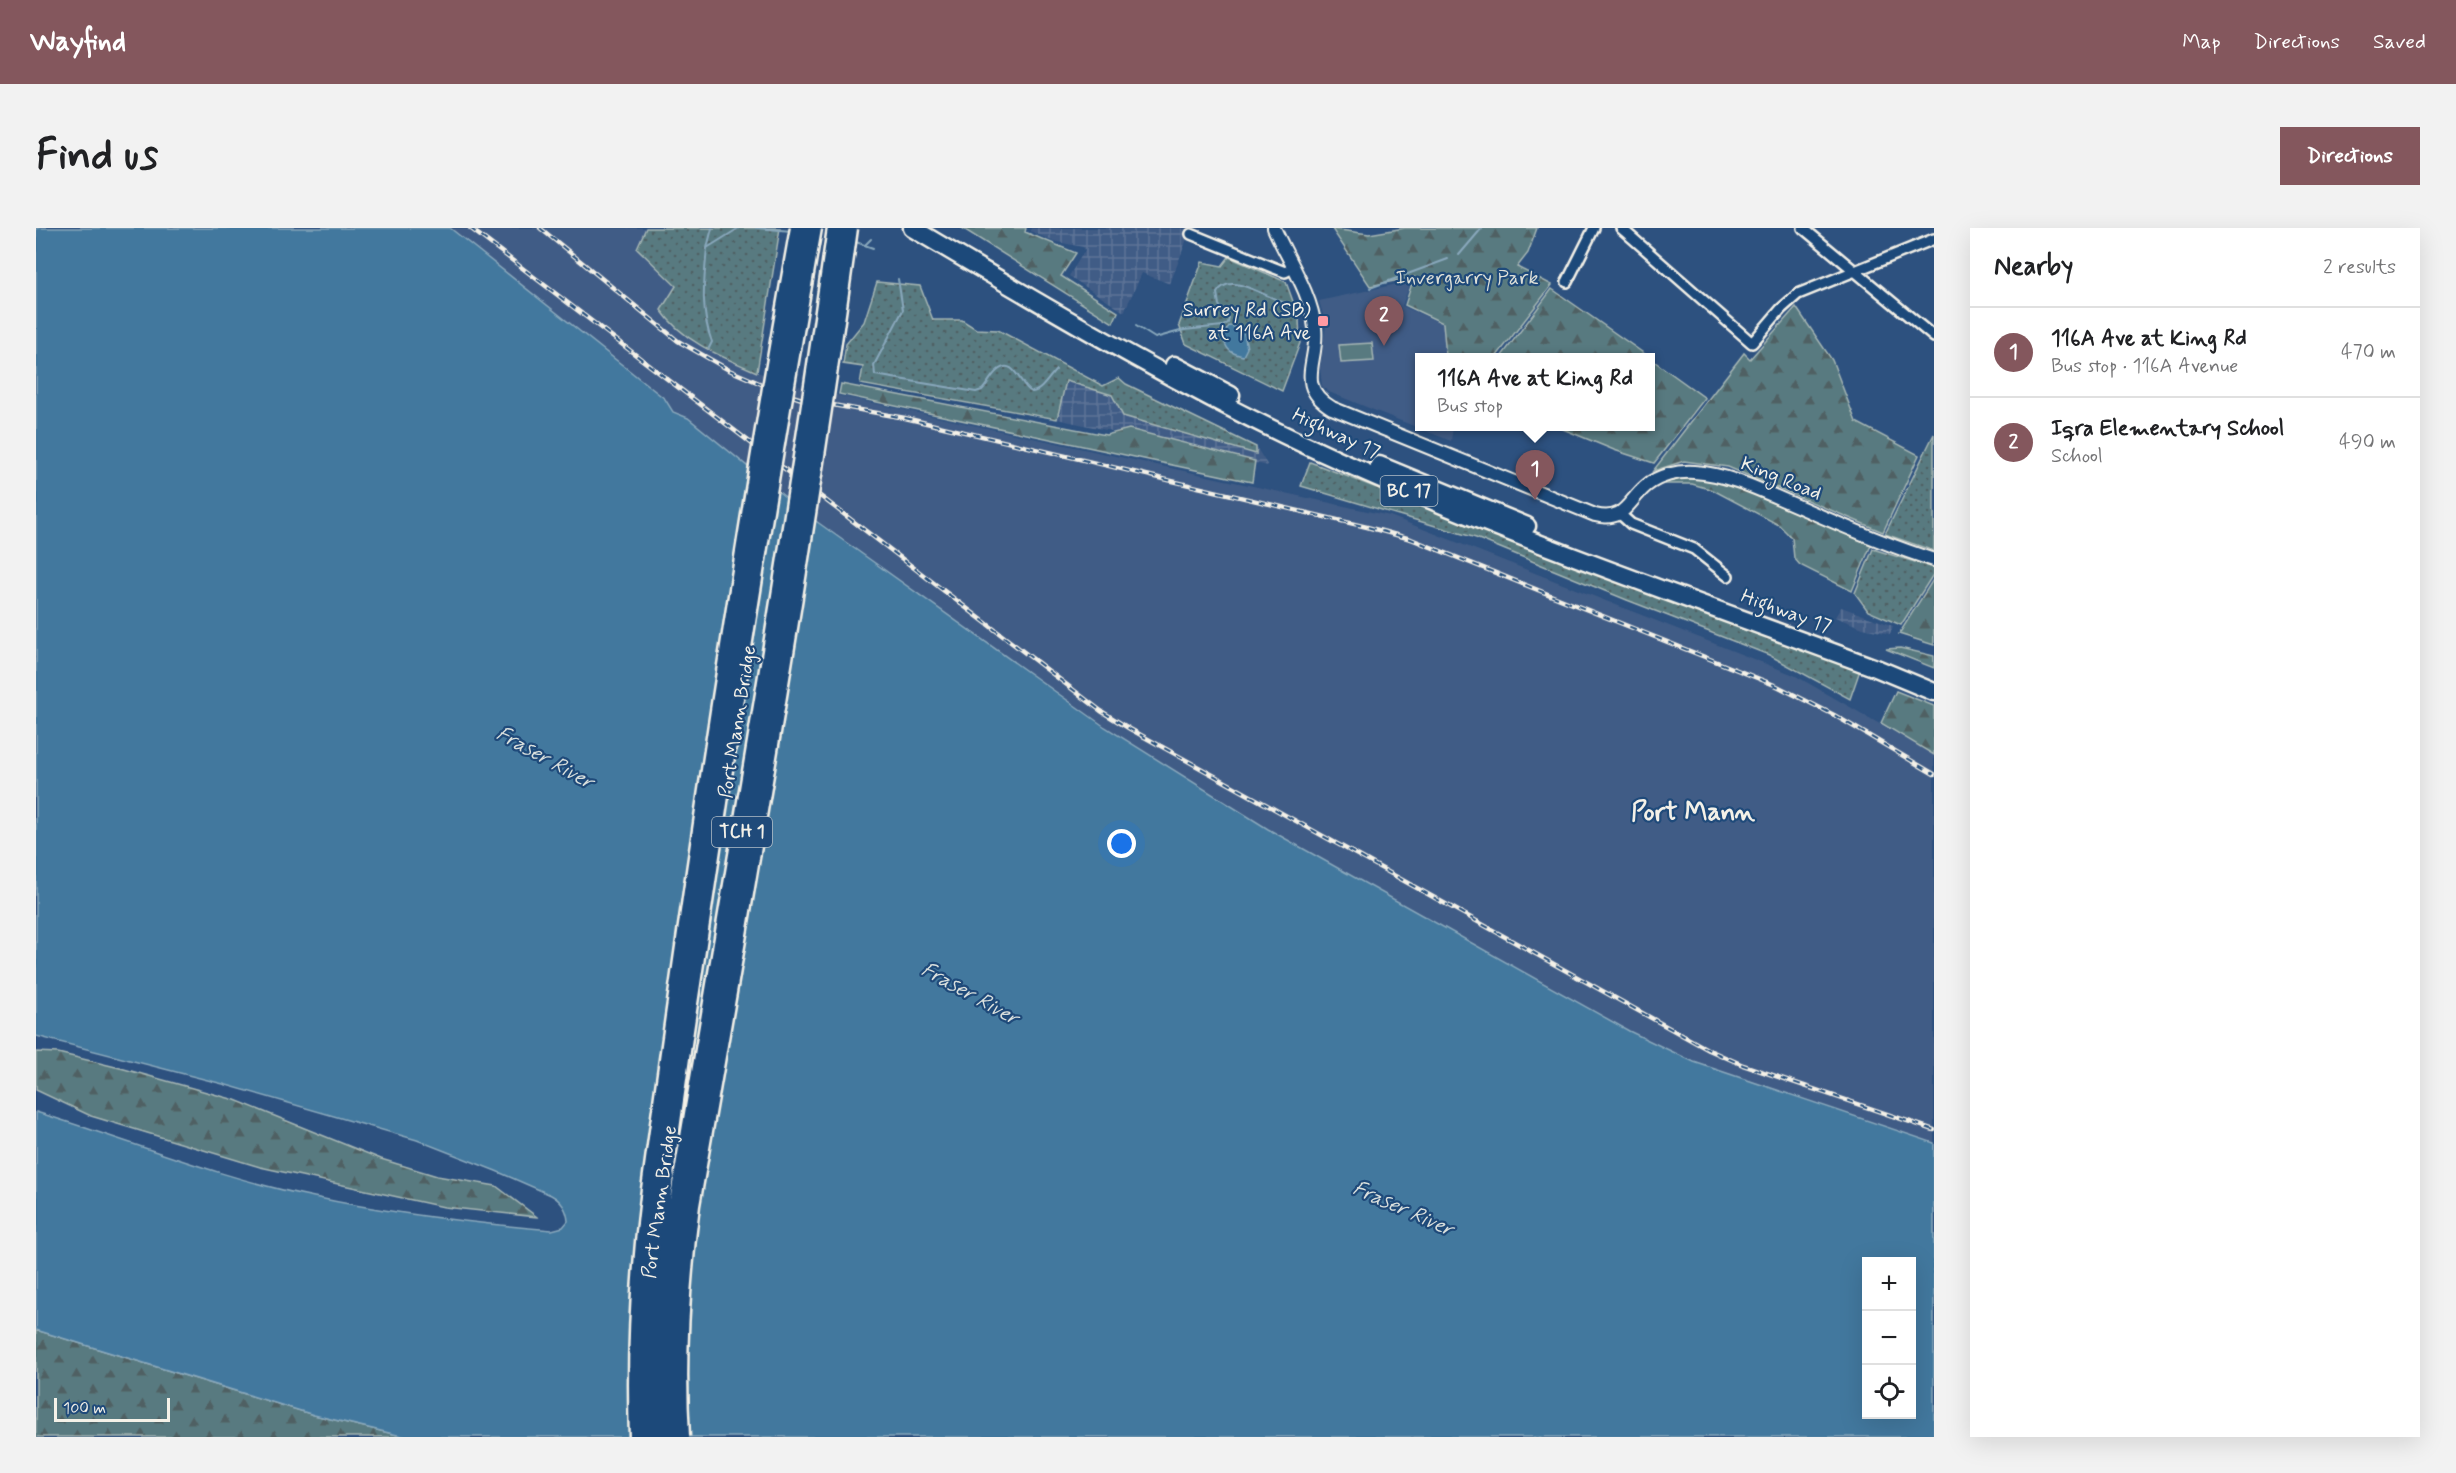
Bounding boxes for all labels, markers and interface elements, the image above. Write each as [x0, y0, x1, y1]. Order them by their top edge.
text: Wayfind [30, 24, 126, 61]
text: Map [2182, 28, 2221, 56]
text: Directions [2254, 28, 2340, 56]
text: Saved [2373, 28, 2426, 56]
button: Directions [2280, 127, 2420, 185]
text: Find us [36, 129, 158, 184]
text: Nearby [1994, 250, 2073, 284]
text: 2 results [2323, 254, 2396, 281]
park label: Invergarry Park [1396, 265, 1539, 292]
pin: 2 [1364, 296, 1404, 346]
place label: Surrey Rd (SB) at 116A Ave [1183, 297, 1311, 347]
marker: Surrey Rd (SB) at 116A Ave [1316, 314, 1330, 328]
text: 116A Ave at King Rd [2051, 325, 2247, 353]
text: 1 [2009, 339, 2018, 366]
text: 470 m [2341, 339, 2396, 366]
popup [1415, 353, 1655, 431]
text: Bus stop · 116A Avenue [2051, 353, 2238, 380]
text: 116A Ave at King Rd [1437, 365, 1633, 393]
text: Bus stop [1437, 393, 1503, 420]
street label: Highway 17 [1287, 402, 1384, 468]
text: Iqra Elementary School [2051, 415, 2284, 443]
text: 2 [2009, 429, 2018, 456]
text: 490 m [2339, 429, 2396, 456]
text: School [2051, 443, 2103, 470]
pin: 1 [1516, 450, 1554, 500]
street label: King Road [1736, 451, 1825, 508]
road number: BC 17 [1380, 476, 1438, 506]
street label: Highway 17 [1736, 583, 1835, 643]
street label: Port Mann Bridge [713, 644, 763, 800]
water label: Fraser River [491, 720, 601, 797]
district label: Port Mann [1631, 796, 1756, 830]
road number: TCH 1 [712, 817, 772, 847]
your location [1107, 829, 1136, 858]
water label: Fraser River [916, 956, 1026, 1033]
street label: Port Mann Bridge [636, 1124, 684, 1280]
water label: Fraser River [1348, 1174, 1460, 1245]
map controls [1862, 1257, 1916, 1419]
button: + [1862, 1257, 1916, 1311]
button: − [1862, 1311, 1916, 1365]
button: locate [1862, 1365, 1916, 1419]
scale bar [54, 1395, 170, 1422]
text: 100 m [63, 1398, 106, 1419]

